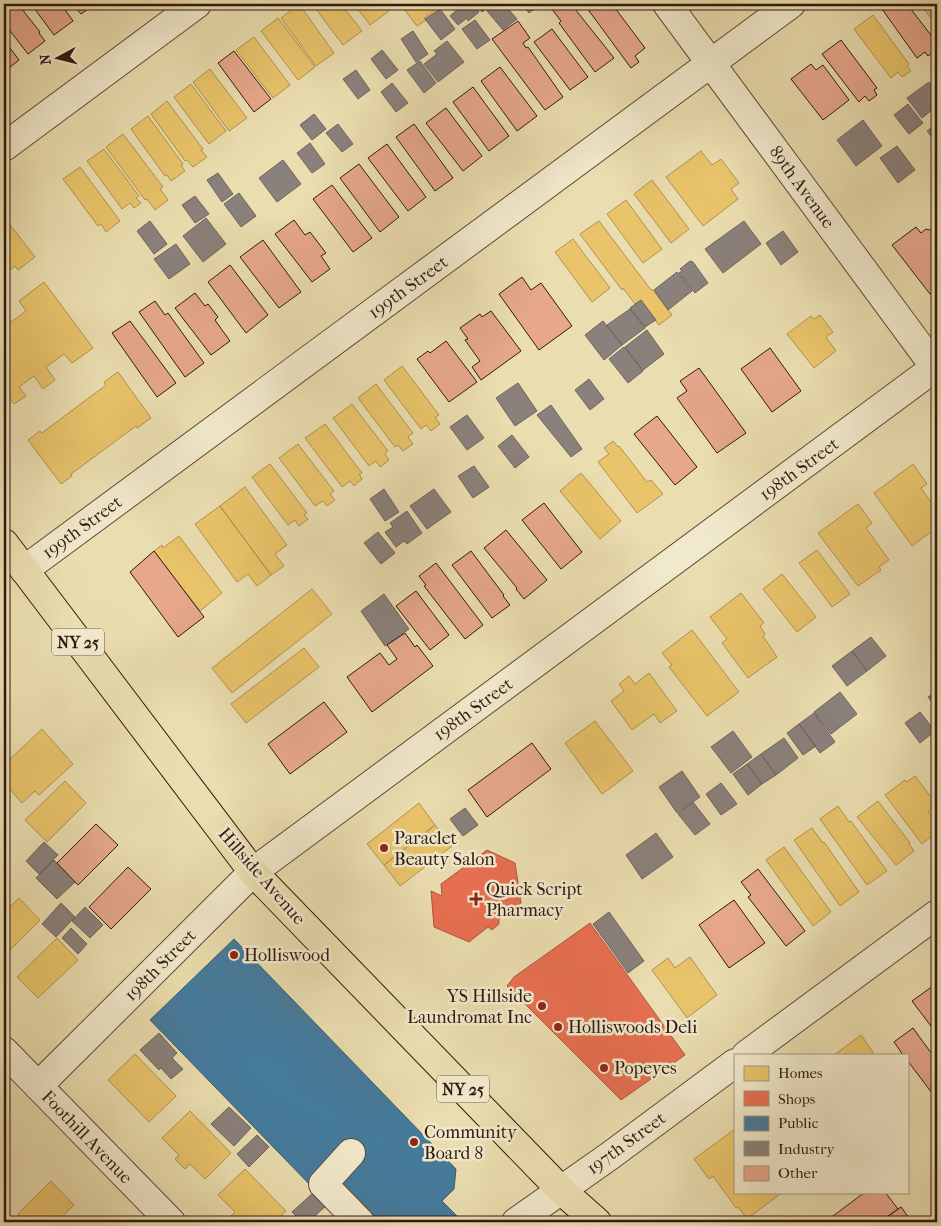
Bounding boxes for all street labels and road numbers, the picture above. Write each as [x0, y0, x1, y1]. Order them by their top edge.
street label: 89th Avenue [765, 142, 839, 233]
street label: 199th Street [364, 251, 453, 323]
street label: 198th Street [756, 433, 843, 505]
street label: 199th Street [38, 491, 127, 563]
road number: NY 25 [52, 628, 104, 656]
street label: 198th Street [430, 673, 517, 745]
street label: Hillside Avenue [214, 823, 310, 929]
street label: 198th Street [120, 925, 201, 1006]
road number: NY 25 [437, 1076, 489, 1102]
street label: Foothill Avenue [37, 1086, 136, 1188]
street label: 197th Street [583, 1107, 670, 1179]

